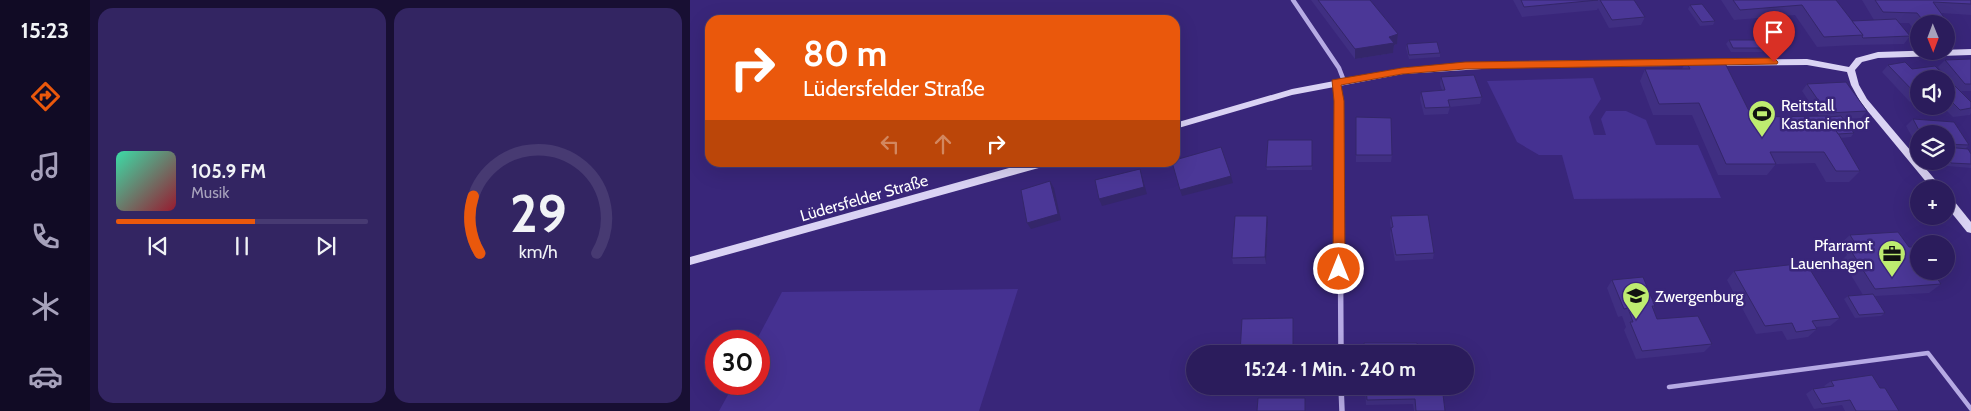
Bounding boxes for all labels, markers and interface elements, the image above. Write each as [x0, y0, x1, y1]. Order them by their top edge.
pin [1753, 11, 1795, 62]
north arrow [1910, 15, 1955, 60]
map controls [1910, 15, 1955, 280]
text: 15:23 [21, 17, 69, 44]
icon: arrive [1760, 18, 1788, 46]
text: 80 m [803, 32, 887, 75]
icon: right [720, 35, 785, 100]
button: sound [1910, 70, 1955, 115]
text: Lüdersfelder Straße [803, 75, 985, 102]
icon: directions [28, 79, 63, 114]
place label: Reitstall Kastanienhof [1781, 96, 1870, 133]
sports icon: Reitstall Kastanienhof [1747, 99, 1777, 138]
button: layers [1910, 125, 1955, 170]
icon: left [876, 130, 904, 158]
icon: ahead [929, 130, 957, 158]
icon: right [982, 130, 1010, 158]
icon: music [28, 149, 63, 184]
text: 105.9 FM [191, 160, 266, 183]
street label: Lüdersfelder Straße [798, 171, 930, 225]
button: + [1910, 180, 1955, 225]
text: 29 [510, 182, 566, 245]
text: Musik [191, 183, 229, 202]
icon: phone [28, 219, 63, 254]
icon: previous [144, 232, 172, 260]
icon: pause [228, 232, 256, 260]
icon: next [312, 232, 340, 260]
button: − [1910, 235, 1955, 280]
place label: Pfarramt Lauenhagen [1790, 236, 1874, 273]
office icon: Pfarramt Lauenhagen [1877, 239, 1907, 278]
text: km/h [518, 241, 558, 262]
position arrow [1312, 242, 1364, 294]
school or university icon: Zwergenburg [1621, 281, 1651, 320]
place label: Zwergenburg [1655, 287, 1745, 306]
icon: climate [28, 289, 63, 324]
speed limit sign: 30 [705, 330, 770, 395]
text: 15:24 · 1 Min. · 240 m [1244, 358, 1416, 381]
icon: car [28, 359, 63, 394]

